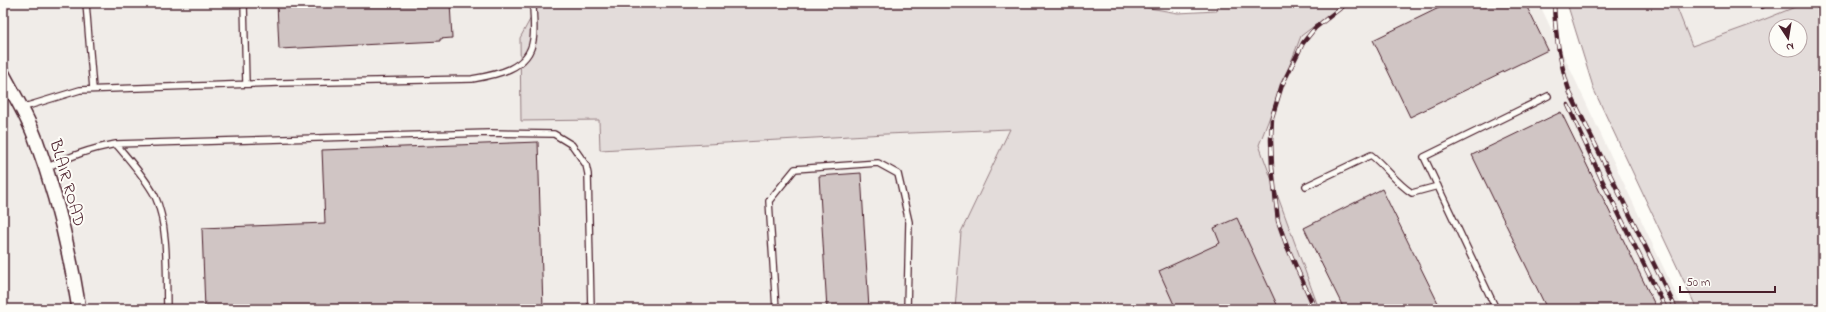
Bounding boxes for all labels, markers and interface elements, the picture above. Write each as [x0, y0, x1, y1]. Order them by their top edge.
north arrow [1768, 18, 1808, 58]
text: N [1785, 38, 1795, 55]
street label: BLAIR ROAD [42, 136, 91, 229]
scale bar [1680, 268, 1775, 294]
text: 50 m [1686, 274, 1710, 292]

